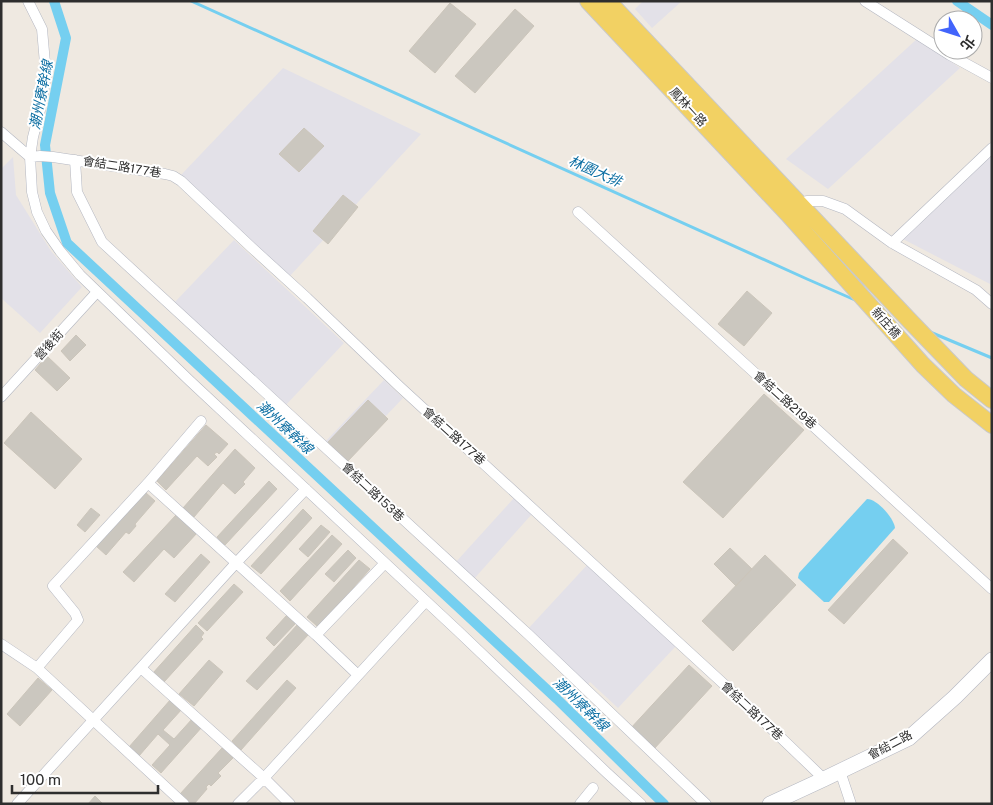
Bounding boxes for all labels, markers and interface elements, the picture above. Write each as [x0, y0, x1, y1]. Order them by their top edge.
north arrow [933, 10, 983, 60]
text: 北 [957, 33, 979, 54]
water label: 潮州寮幹線 [26, 57, 56, 131]
street label: 鳳林一路 [667, 85, 709, 129]
water label: 林園大排 [566, 152, 626, 191]
street label: 會結二路177巷 [82, 154, 162, 180]
street label: 新庄橋 [869, 305, 903, 341]
street label: 營後街 [32, 327, 66, 363]
street label: 會結二路219巷 [751, 368, 819, 432]
water label: 潮州寮幹線 [254, 397, 318, 458]
street label: 會結二路177巷 [420, 404, 488, 468]
street label: 會結二路153巷 [339, 460, 407, 524]
water label: 潮州寮幹線 [550, 674, 613, 735]
street label: 會結二路177巷 [718, 679, 786, 743]
street label: 會結二路 [866, 728, 914, 762]
scale bar [12, 762, 159, 794]
text: 100 m [20, 771, 61, 788]

